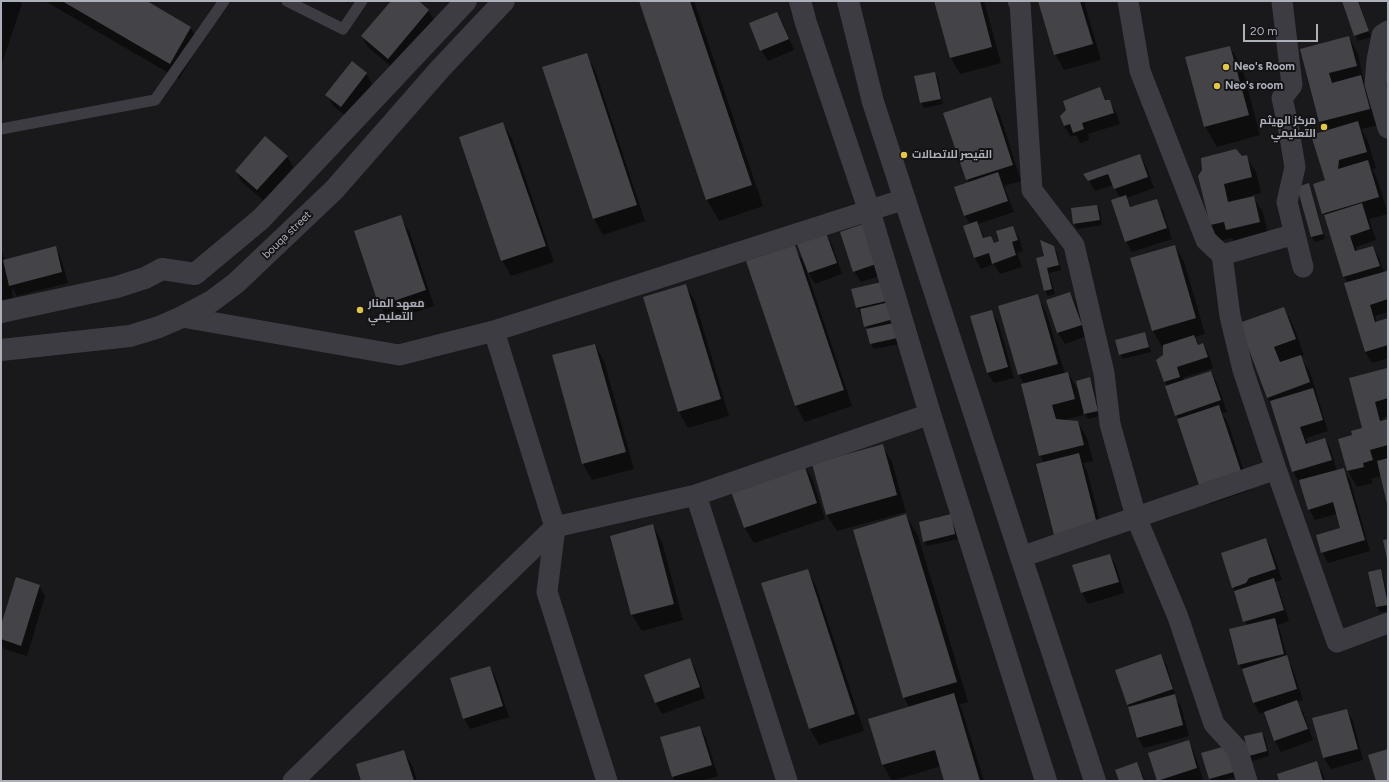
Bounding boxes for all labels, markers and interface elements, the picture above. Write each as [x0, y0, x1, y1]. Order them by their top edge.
scale bar [1245, 16, 1320, 42]
text: 20 m [1250, 24, 1278, 38]
place label: Neo's Room [1234, 60, 1295, 74]
marker: Neo's Room [1221, 62, 1231, 72]
place label: Neo's room [1225, 79, 1283, 93]
marker: Neo's room [1212, 81, 1222, 91]
place label: مركز الهيثم التعليمي [1260, 114, 1316, 140]
marker: مركز الهيثم التعليمي [1319, 122, 1329, 132]
place label: القيصر للاتصالات [912, 148, 992, 162]
marker: القيصر للاتصالات [899, 150, 909, 160]
street label: bouqa street [260, 208, 314, 262]
place label: معهد المنار التعليمي [368, 297, 424, 323]
marker: معهد المنار التعليمي [355, 305, 365, 315]

